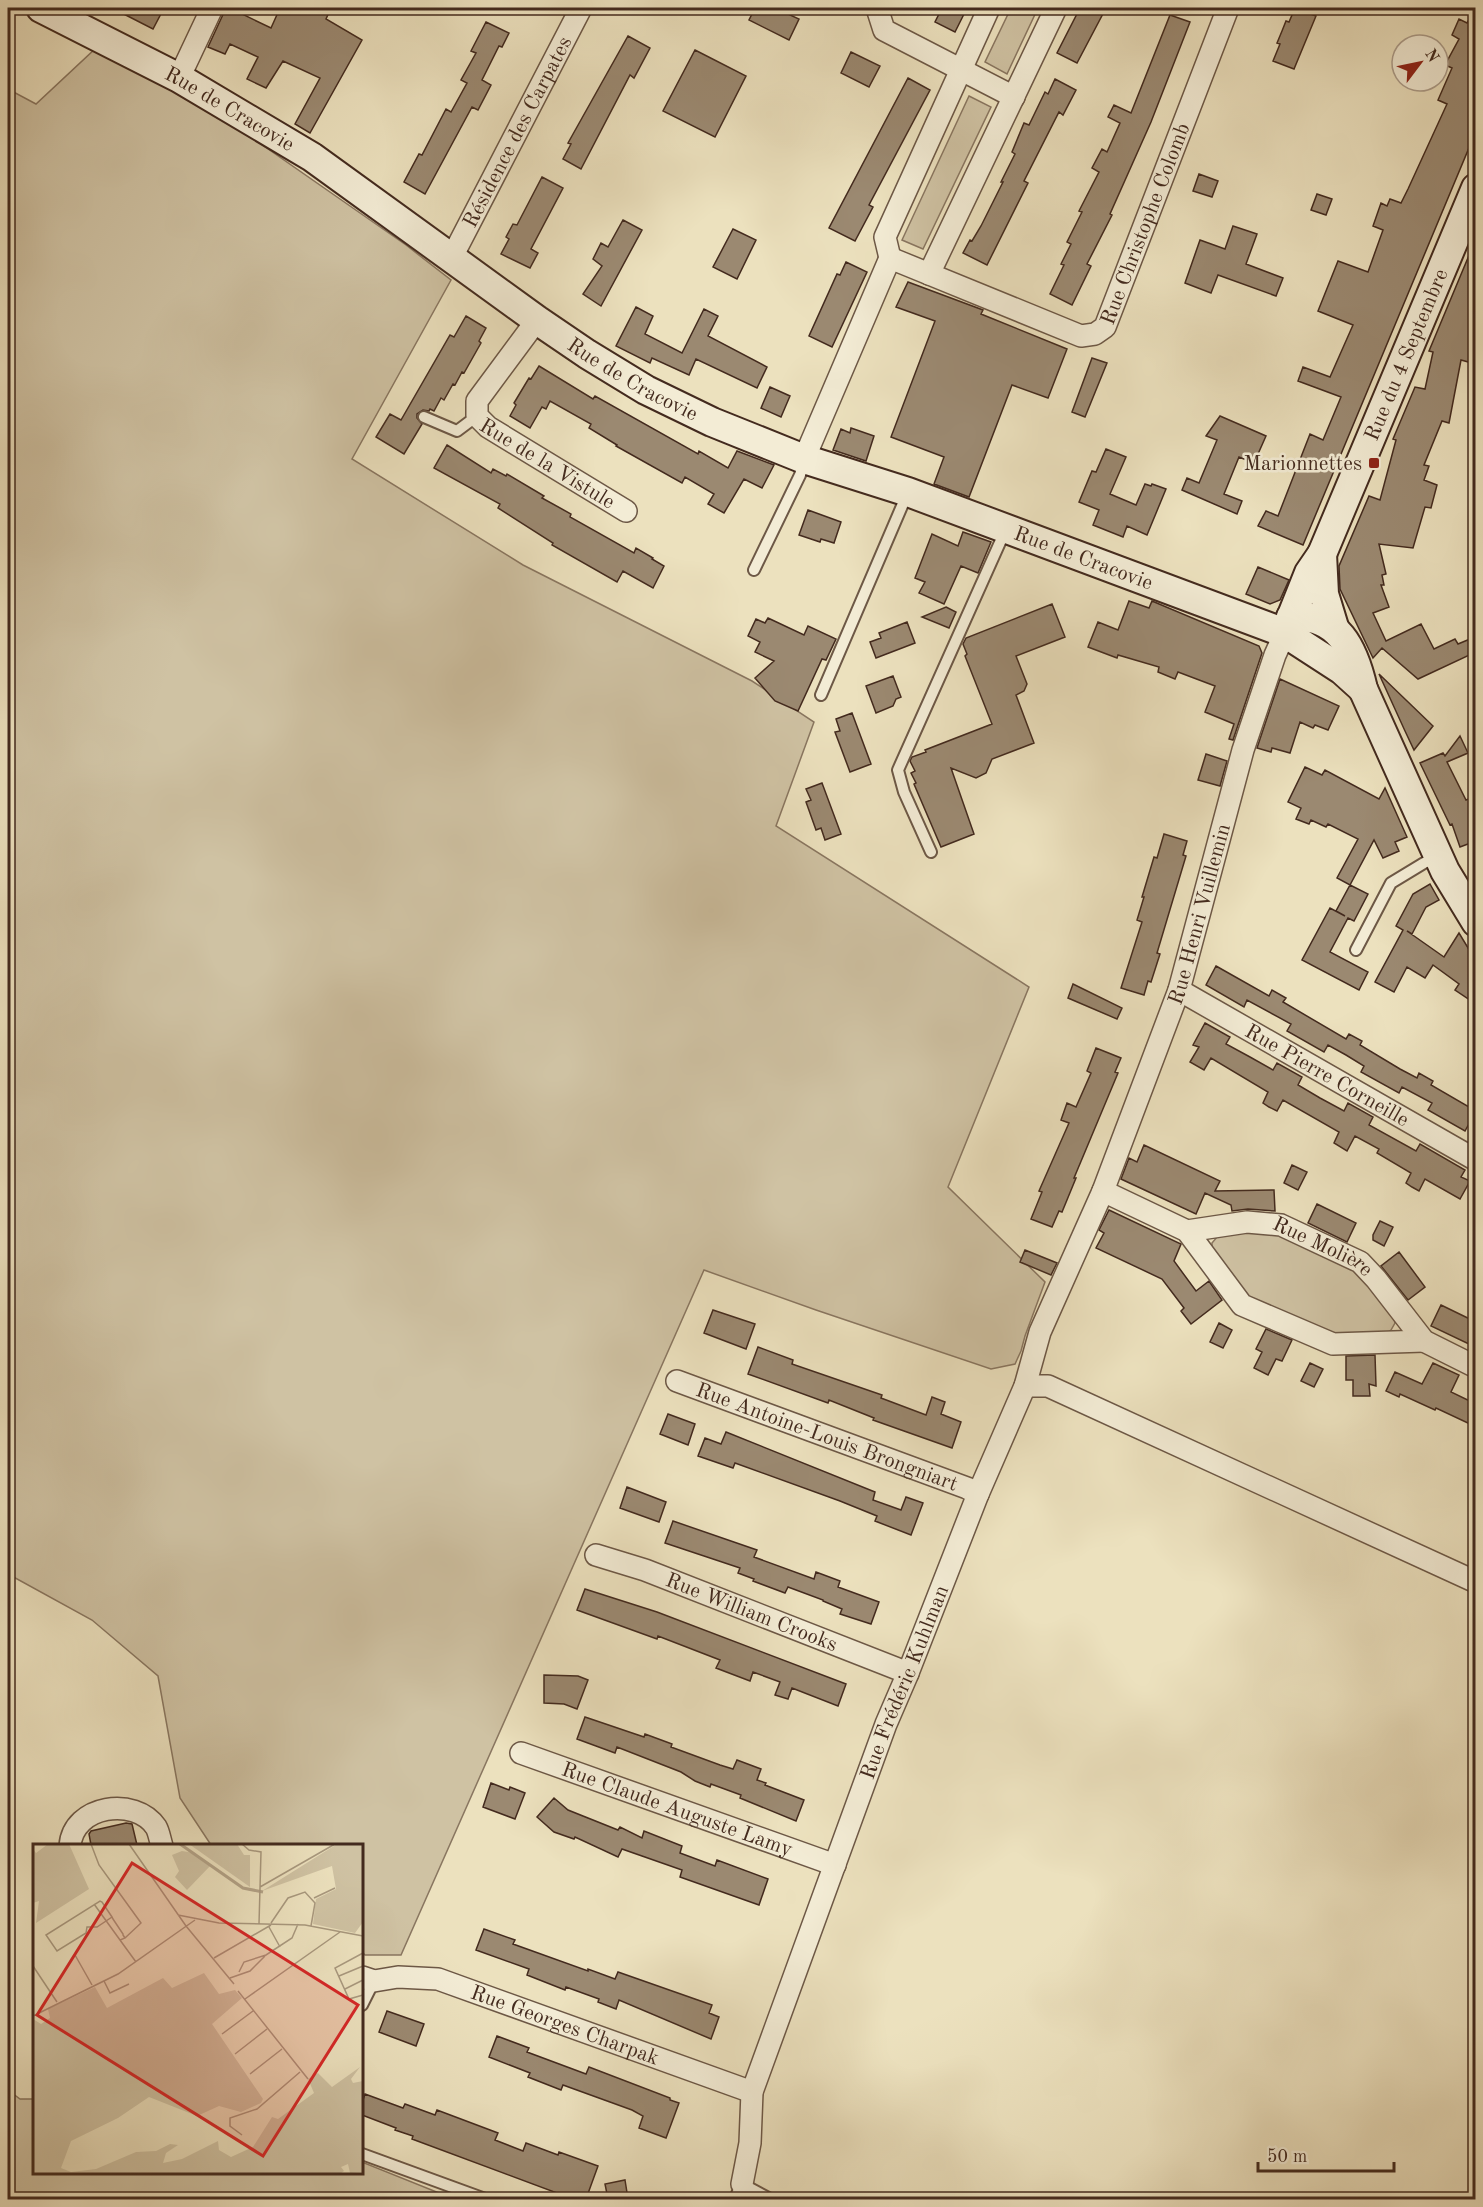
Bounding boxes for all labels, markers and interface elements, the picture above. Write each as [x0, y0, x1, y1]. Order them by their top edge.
street label: Résidence des Carpates [460, 33, 576, 232]
north arrow [1390, 33, 1450, 93]
text: N [1421, 47, 1441, 66]
street label: Rue de Cracovie [161, 64, 298, 156]
street label: Rue Christophe Colomb [1098, 120, 1195, 328]
street label: Rue du 4 Septembre [1362, 266, 1453, 444]
street label: Rue de Cracovie [563, 335, 701, 425]
street label: Rue de la Vistule [475, 415, 618, 514]
place label: Marionnettes [1244, 454, 1362, 475]
marker: Marionnettes [1367, 456, 1381, 470]
street label: Rue de Cracovie [1011, 524, 1155, 595]
street label: Rue Henri Vuillemin [1165, 822, 1235, 1008]
street label: Rue Pierre Corneille [1241, 1021, 1412, 1131]
street label: Rue Molière [1269, 1214, 1377, 1281]
street label: Rue Antoine-Louis Brongniart [693, 1380, 960, 1496]
street label: Rue William Crooks [662, 1570, 840, 1656]
street label: Rue Frédéric Kuhlman [858, 1583, 953, 1783]
street label: Rue Claude Auguste Lamy [558, 1759, 795, 1861]
inset map [33, 1844, 363, 2174]
street label: Rue Georges Charpak [468, 1983, 661, 2070]
scale bar [1258, 2135, 1394, 2173]
text: 50 m [1267, 2148, 1307, 2166]

